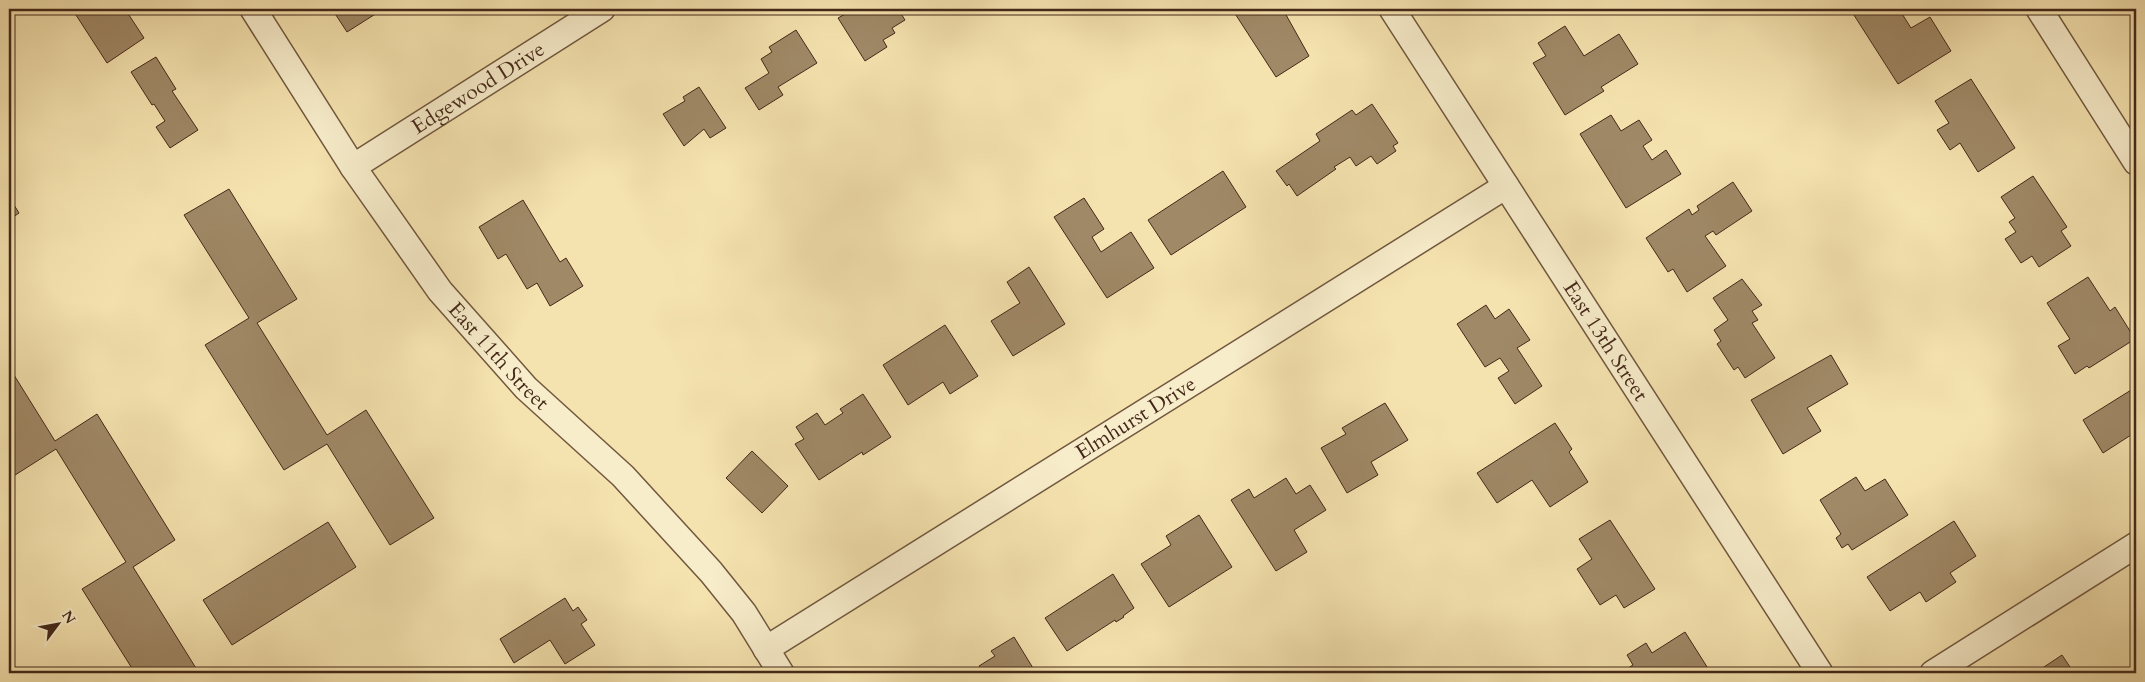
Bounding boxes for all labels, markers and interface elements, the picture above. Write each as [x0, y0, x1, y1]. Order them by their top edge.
street label: Edgewood Drive [406, 35, 550, 141]
street label: East 13th Street [1557, 275, 1656, 407]
street label: East 11th Street [442, 296, 556, 417]
street label: Elmhurst Drive [1070, 369, 1201, 466]
north arrow [32, 600, 82, 650]
text: N [57, 607, 80, 628]

